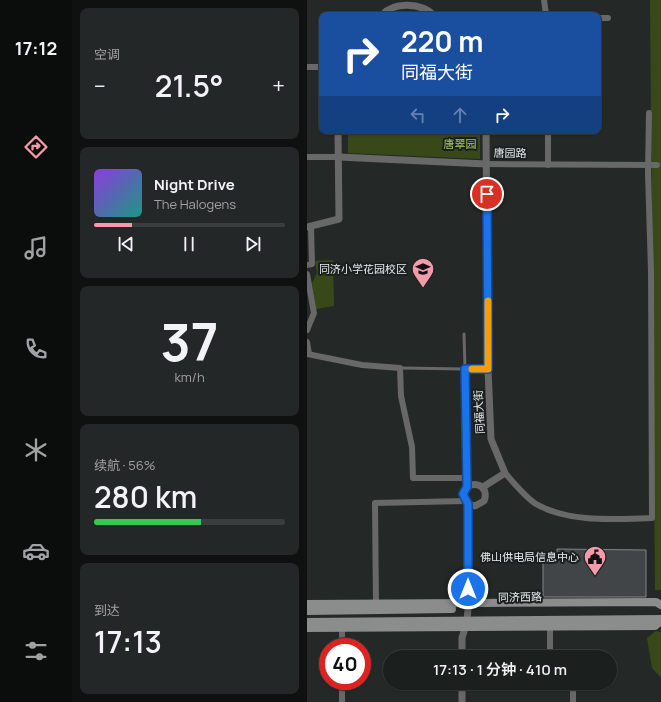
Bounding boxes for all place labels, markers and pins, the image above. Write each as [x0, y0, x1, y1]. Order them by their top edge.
pin [470, 177, 504, 211]
school or university icon: 同济小学花园校区 [410, 256, 436, 289]
place label: 同济小学花园校区 [319, 261, 407, 276]
public building icon: 佛山供电局信息中心 [582, 544, 608, 577]
place label: 佛山供电局信息中心 [480, 549, 579, 564]

